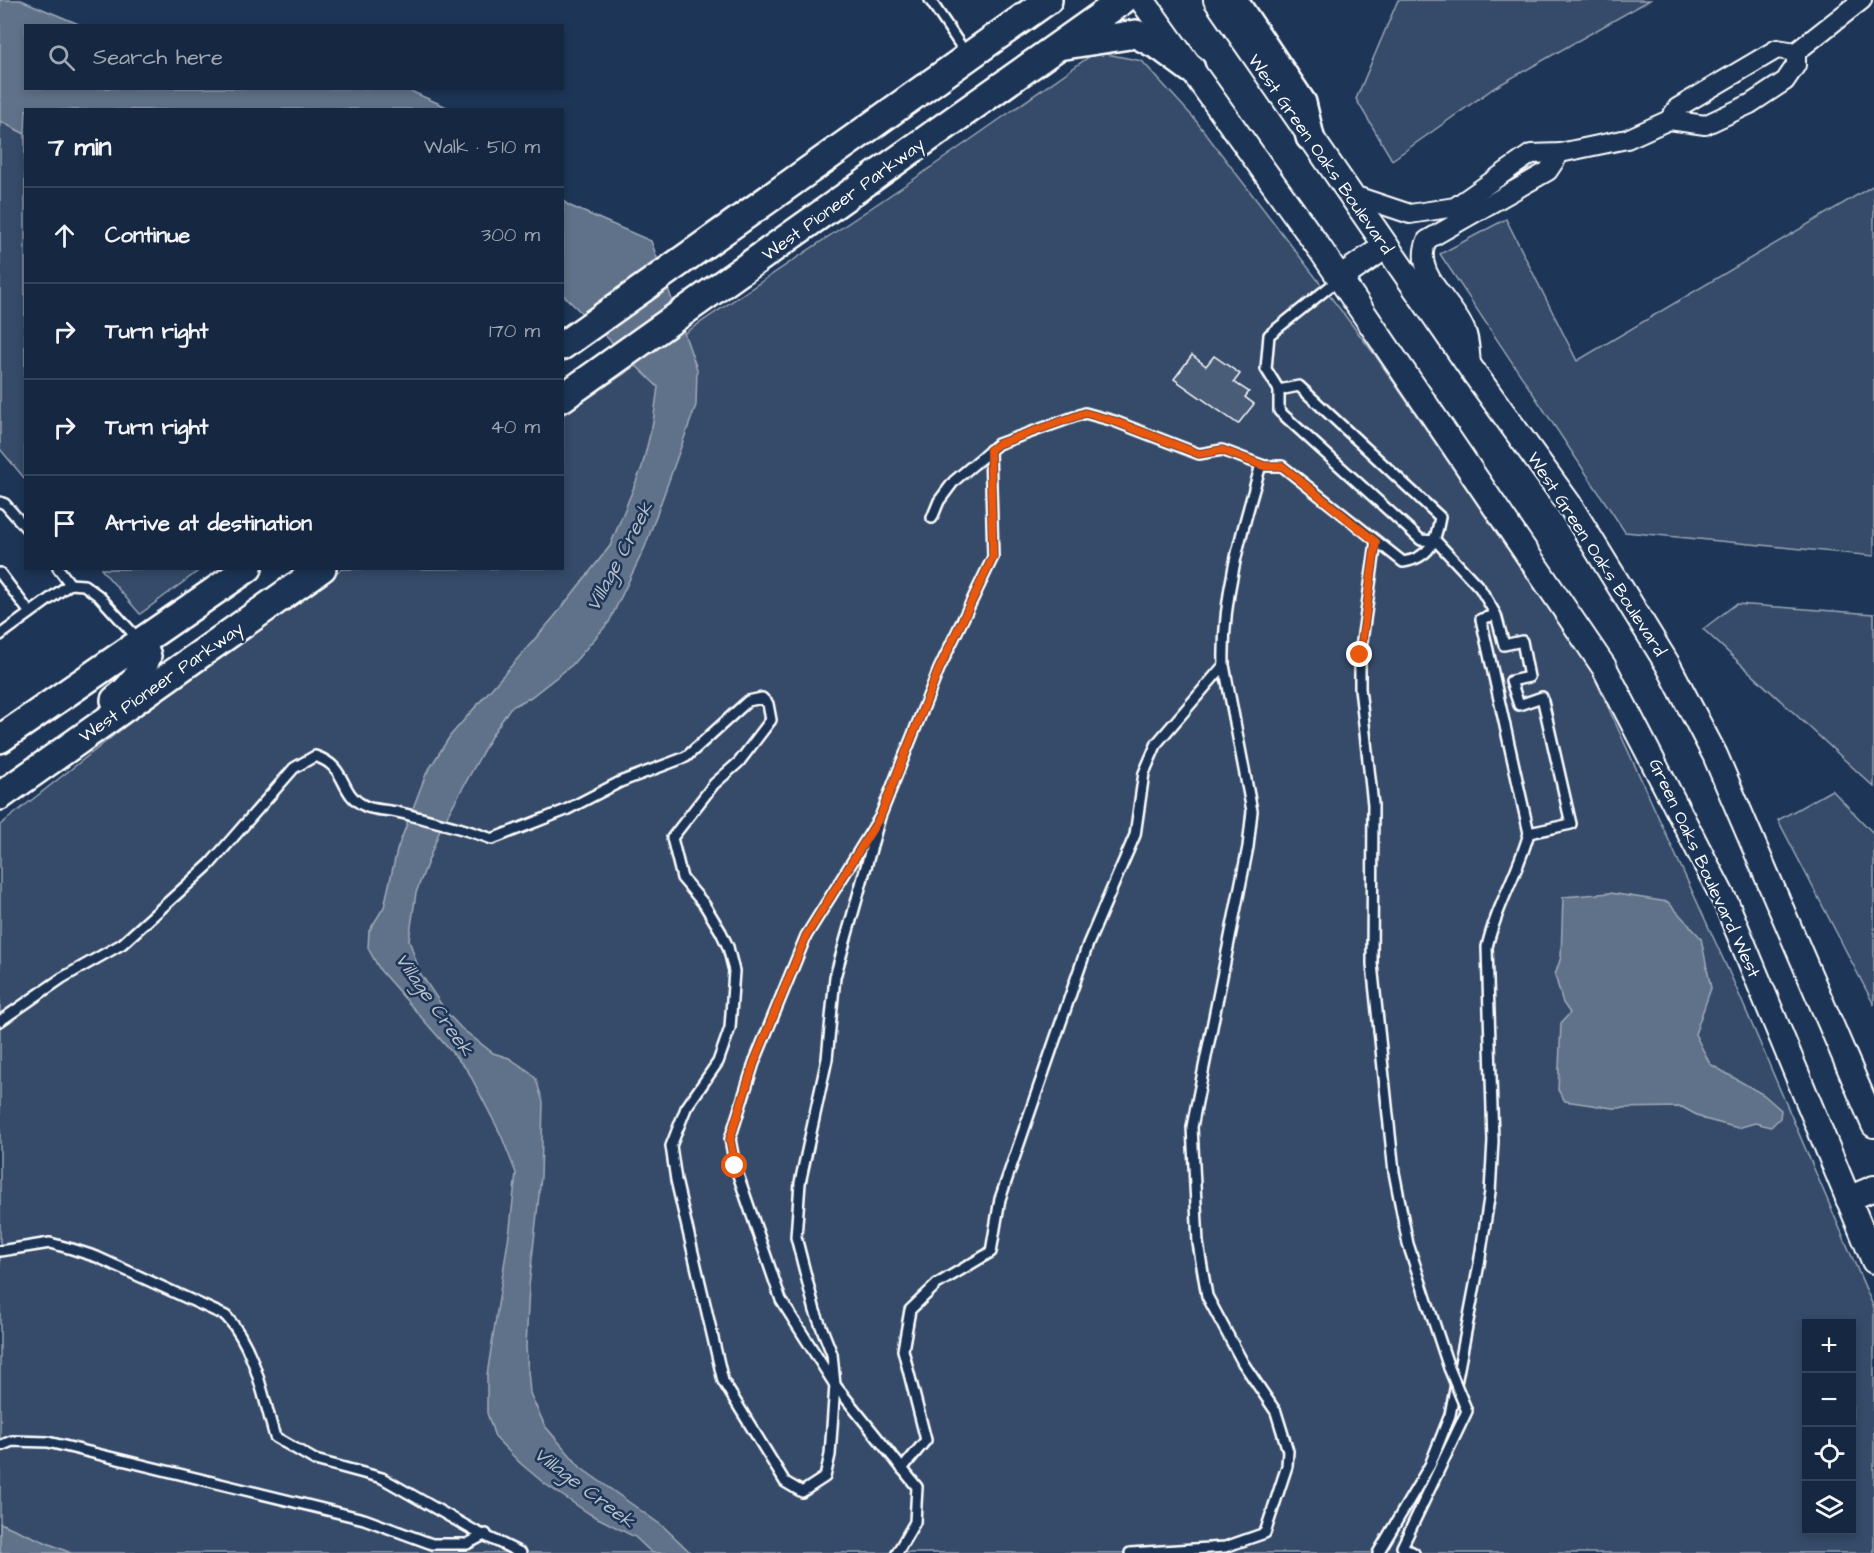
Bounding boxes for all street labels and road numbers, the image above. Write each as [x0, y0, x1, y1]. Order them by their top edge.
street label: West Green Oaks Boulevard [1242, 49, 1399, 259]
street label: West Pioneer Parkway [757, 132, 930, 268]
street label: West Green Oaks Boulevard [1521, 447, 1672, 661]
street label: West Pioneer Parkway [74, 616, 249, 749]
street label: Green Oaks Boulevard West [1643, 755, 1767, 982]

